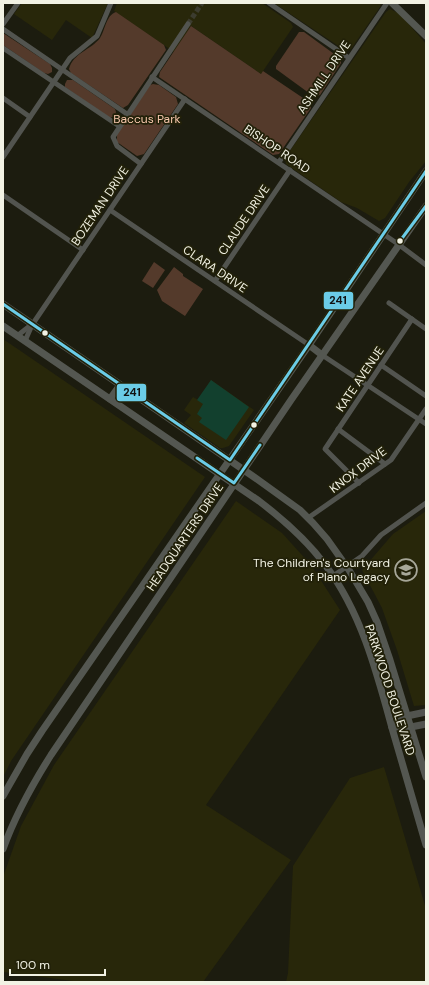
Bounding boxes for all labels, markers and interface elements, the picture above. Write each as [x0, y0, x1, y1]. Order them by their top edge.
street label: ASHMILL DRIVE [294, 37, 354, 117]
park label: Baccus Park [113, 111, 181, 127]
street label: BISHOP ROAD [241, 121, 313, 177]
street label: BOZEMAN DRIVE [68, 163, 133, 249]
street label: CLAUDE DRIVE [215, 182, 274, 258]
unlabelled marker [395, 236, 405, 246]
street label: CLARA DRIVE [180, 242, 250, 296]
line badge: 241 [323, 291, 354, 310]
text: 241 [329, 293, 347, 307]
unlabelled marker [40, 328, 50, 338]
street label: KATE AVENUE [332, 343, 388, 415]
line badge: 241 [116, 383, 147, 402]
text: 241 [123, 385, 141, 399]
unlabelled marker [249, 420, 259, 430]
street label: KNOX DRIVE [326, 443, 390, 497]
street label: HEADQUARTERS DRIVE [143, 480, 227, 594]
place label: The Children's Courtyard of Plano Legacy [253, 555, 390, 585]
school or university icon: The Children's Courtyard of Plano Legacy [393, 557, 419, 583]
street label: PARKWOOD BOULEVARD [361, 622, 419, 758]
scale bar [10, 951, 105, 977]
text: 100 m [16, 957, 50, 973]

